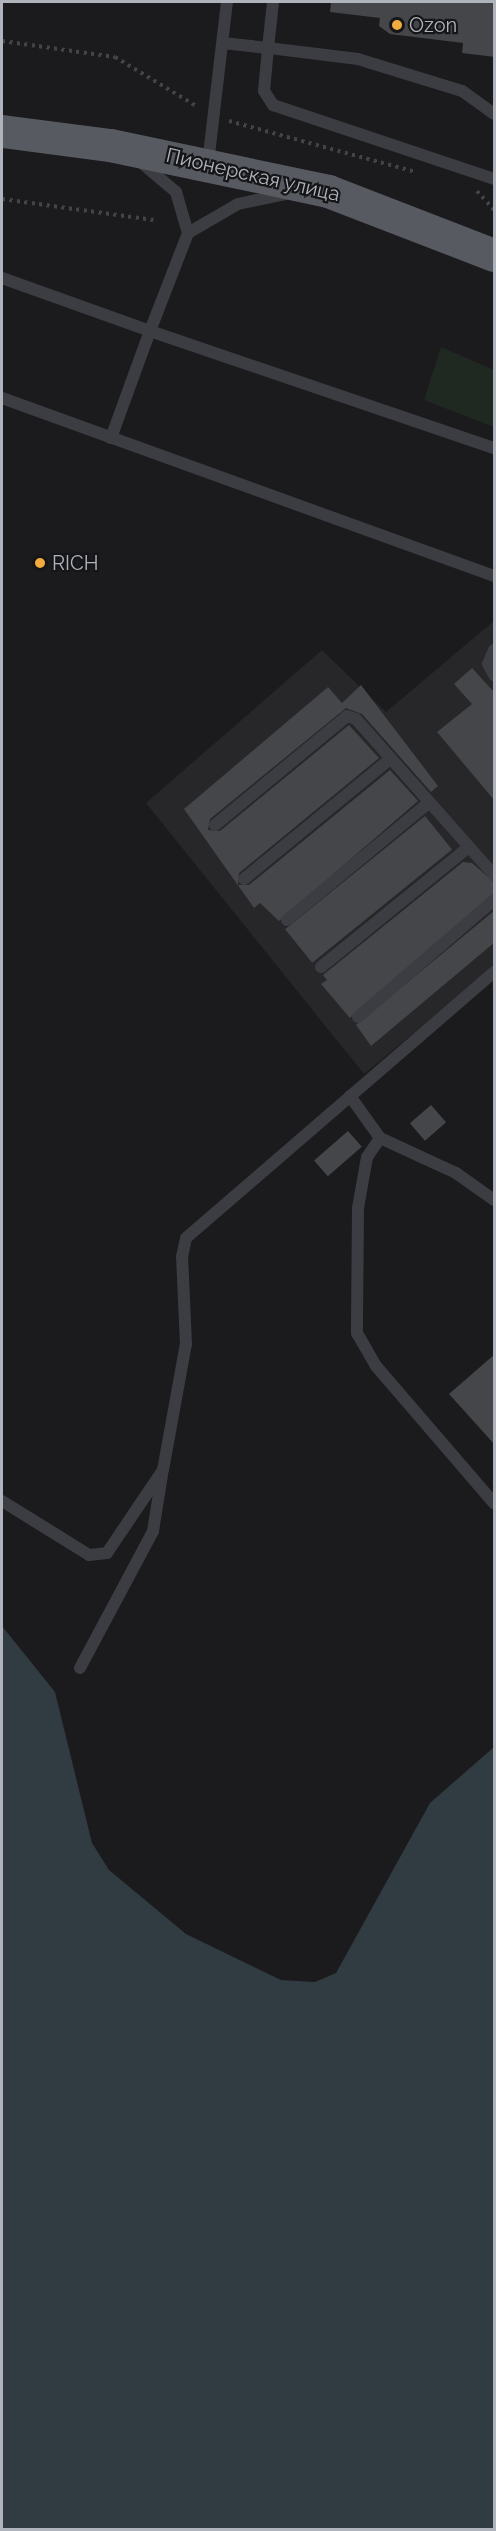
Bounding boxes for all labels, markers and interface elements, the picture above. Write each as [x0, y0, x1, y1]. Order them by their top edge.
place label: Ozon [409, 13, 457, 37]
marker: Ozon [390, 18, 404, 32]
street label: Пионерская улица [164, 143, 342, 207]
place label: RICH [52, 551, 98, 575]
marker: RICH [33, 556, 47, 570]

